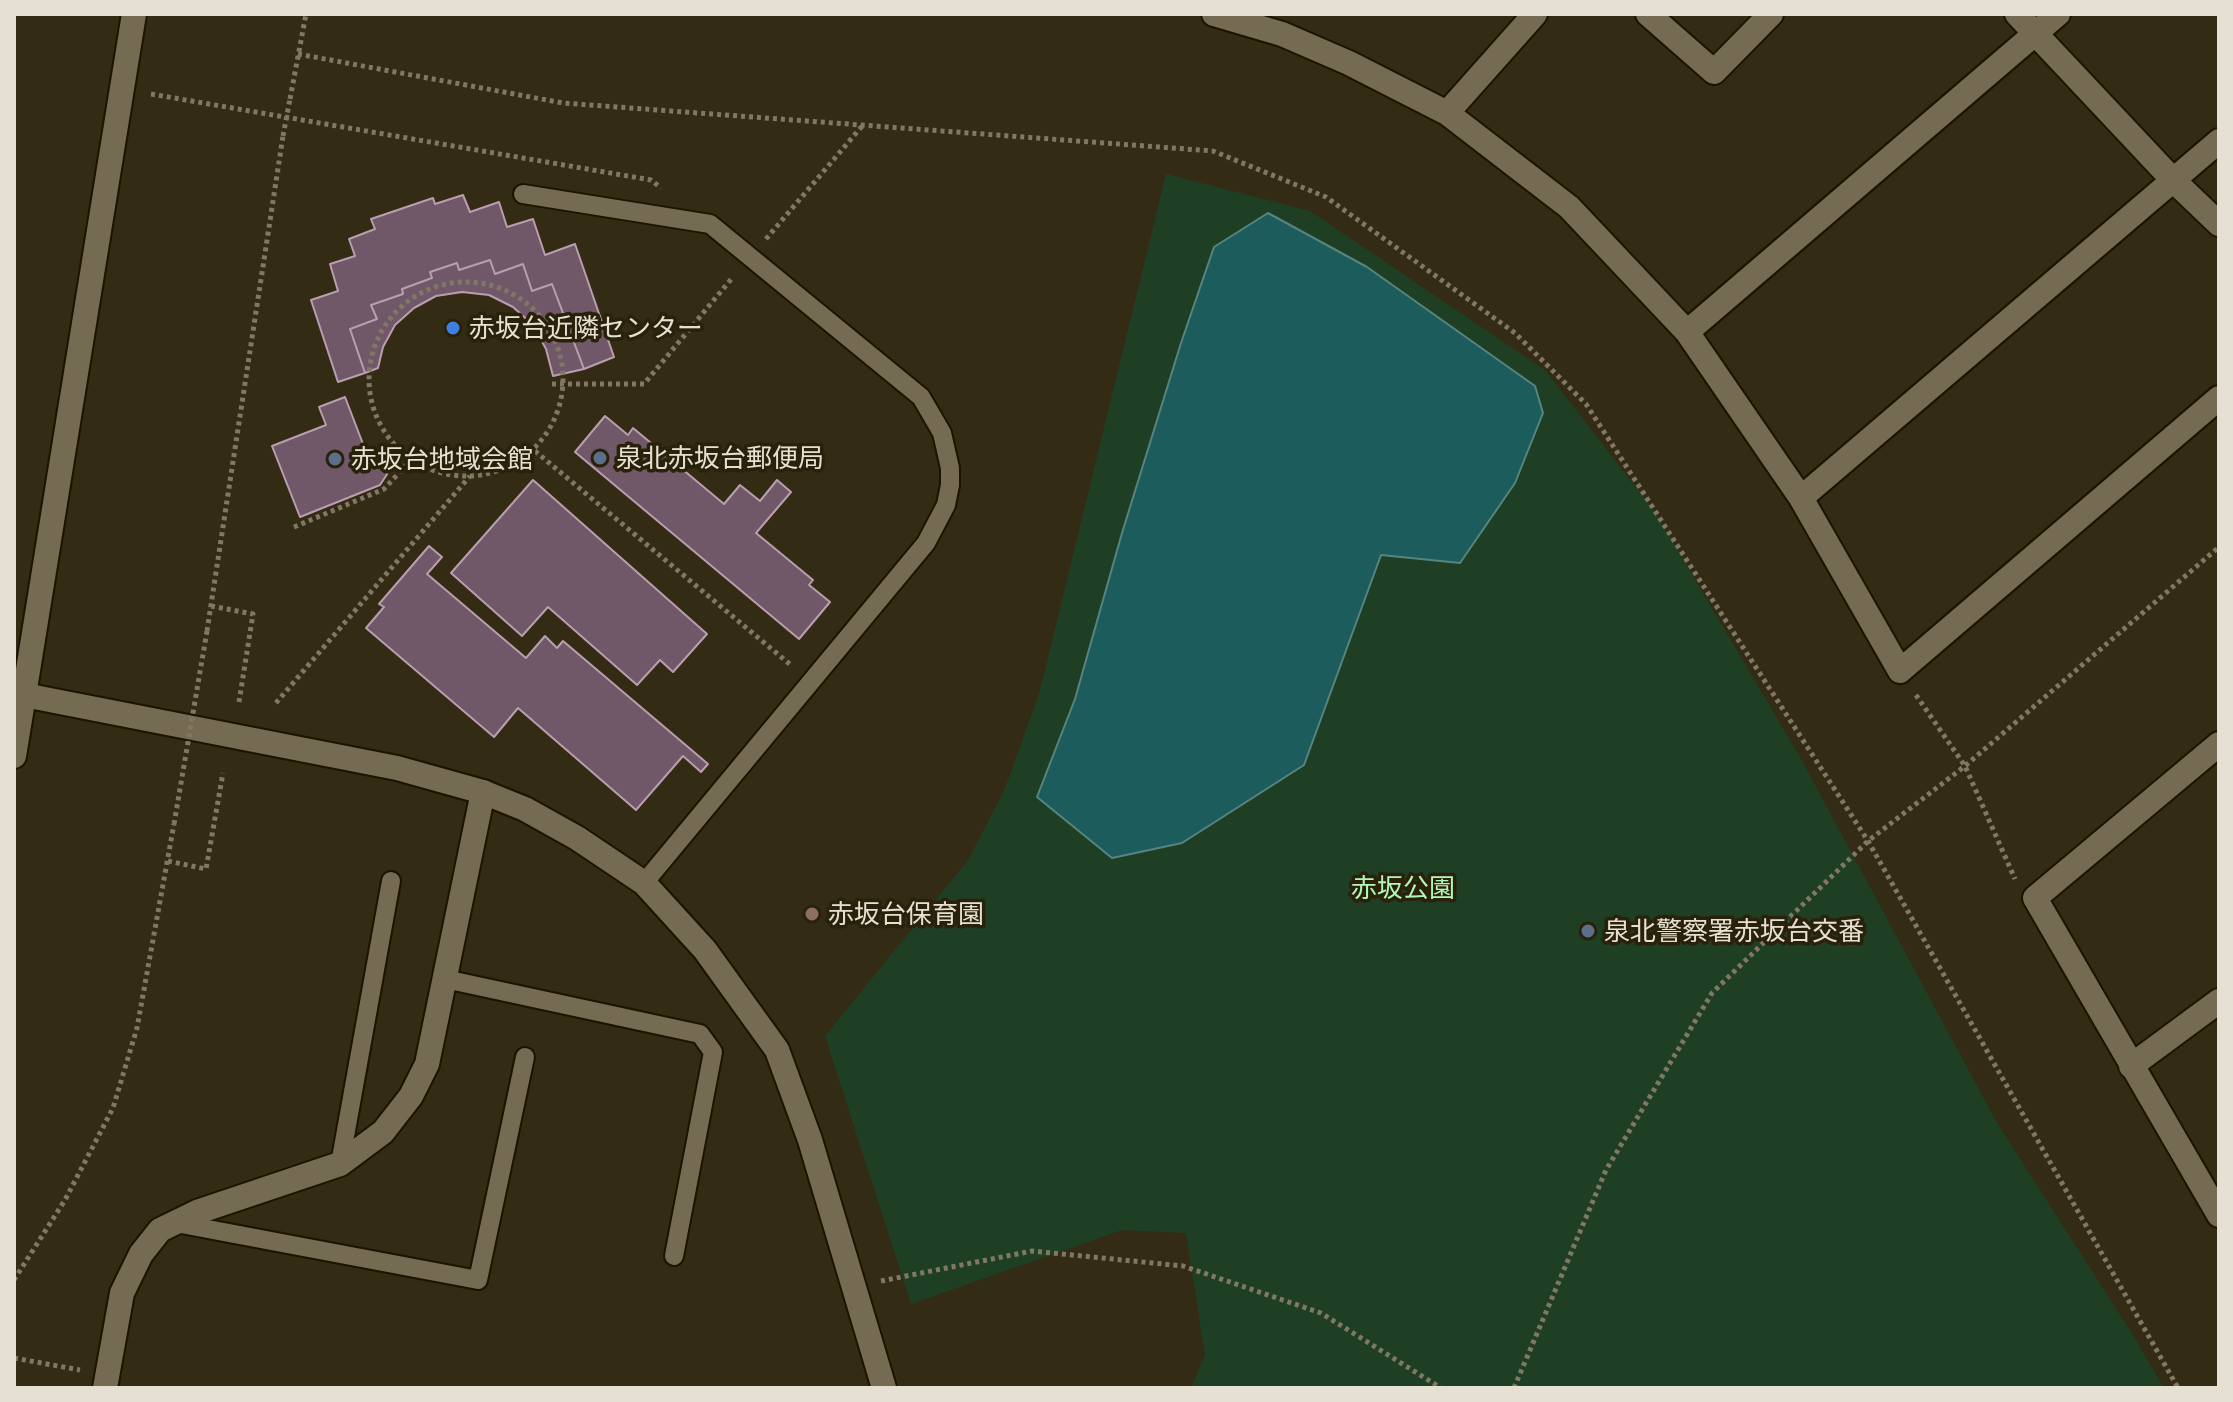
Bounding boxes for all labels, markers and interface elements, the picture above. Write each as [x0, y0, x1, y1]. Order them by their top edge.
place label: 赤坂台近隣センター [469, 312, 703, 344]
marker: 赤坂台近隣センター [444, 319, 462, 337]
place label: 泉北赤坂台郵便局 [616, 442, 824, 474]
place label: 赤坂台地域会館 [351, 443, 533, 475]
marker: 泉北赤坂台郵便局 [591, 449, 609, 467]
marker: 赤坂台地域会館 [326, 450, 344, 468]
park label: 赤坂公園 [1351, 872, 1455, 904]
place label: 赤坂台保育園 [828, 898, 984, 930]
marker: 赤坂台保育園 [803, 905, 821, 923]
place label: 泉北警察署赤坂台交番 [1604, 915, 1864, 947]
marker: 泉北警察署赤坂台交番 [1579, 922, 1597, 940]

